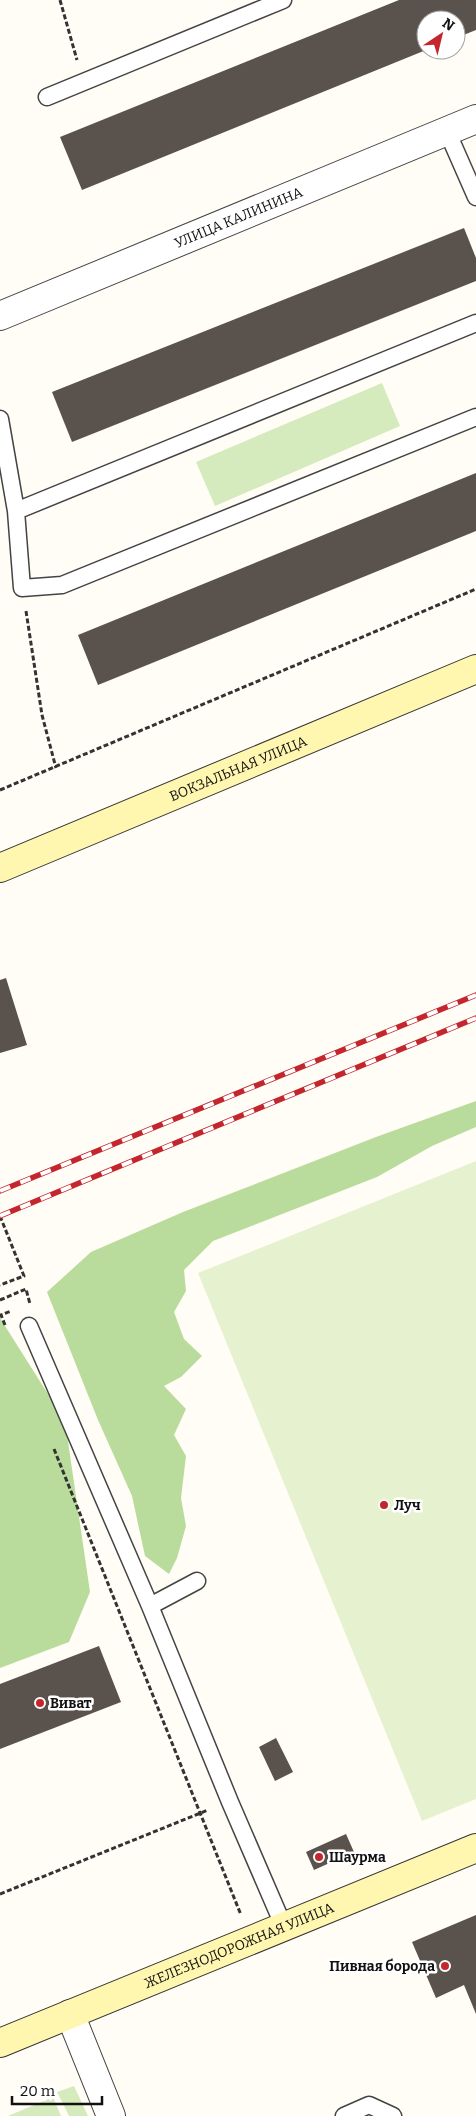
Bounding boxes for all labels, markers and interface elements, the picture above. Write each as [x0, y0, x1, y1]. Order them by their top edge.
north arrow [416, 10, 466, 60]
text: N [439, 15, 458, 35]
street label: УЛИЦА КАЛИНИНА [172, 183, 305, 251]
street label: ВОКЗАЛЬНАЯ УЛИЦА [167, 732, 309, 805]
place label: Луч [394, 1497, 421, 1514]
marker: Луч [378, 1499, 390, 1511]
place label: Виват [50, 1695, 92, 1712]
marker: Виват [34, 1697, 46, 1709]
place label: Шаурма [329, 1849, 386, 1866]
marker: Шаурма [313, 1851, 325, 1863]
street label: ЖЕЛЕЗНОДОРОЖНАЯ УЛИЦА [141, 1899, 336, 1992]
place label: Пивная борода [329, 1958, 435, 1975]
marker: Пивная борода [439, 1960, 451, 1972]
scale bar [12, 2074, 102, 2106]
text: 20 m [20, 2082, 56, 2100]

